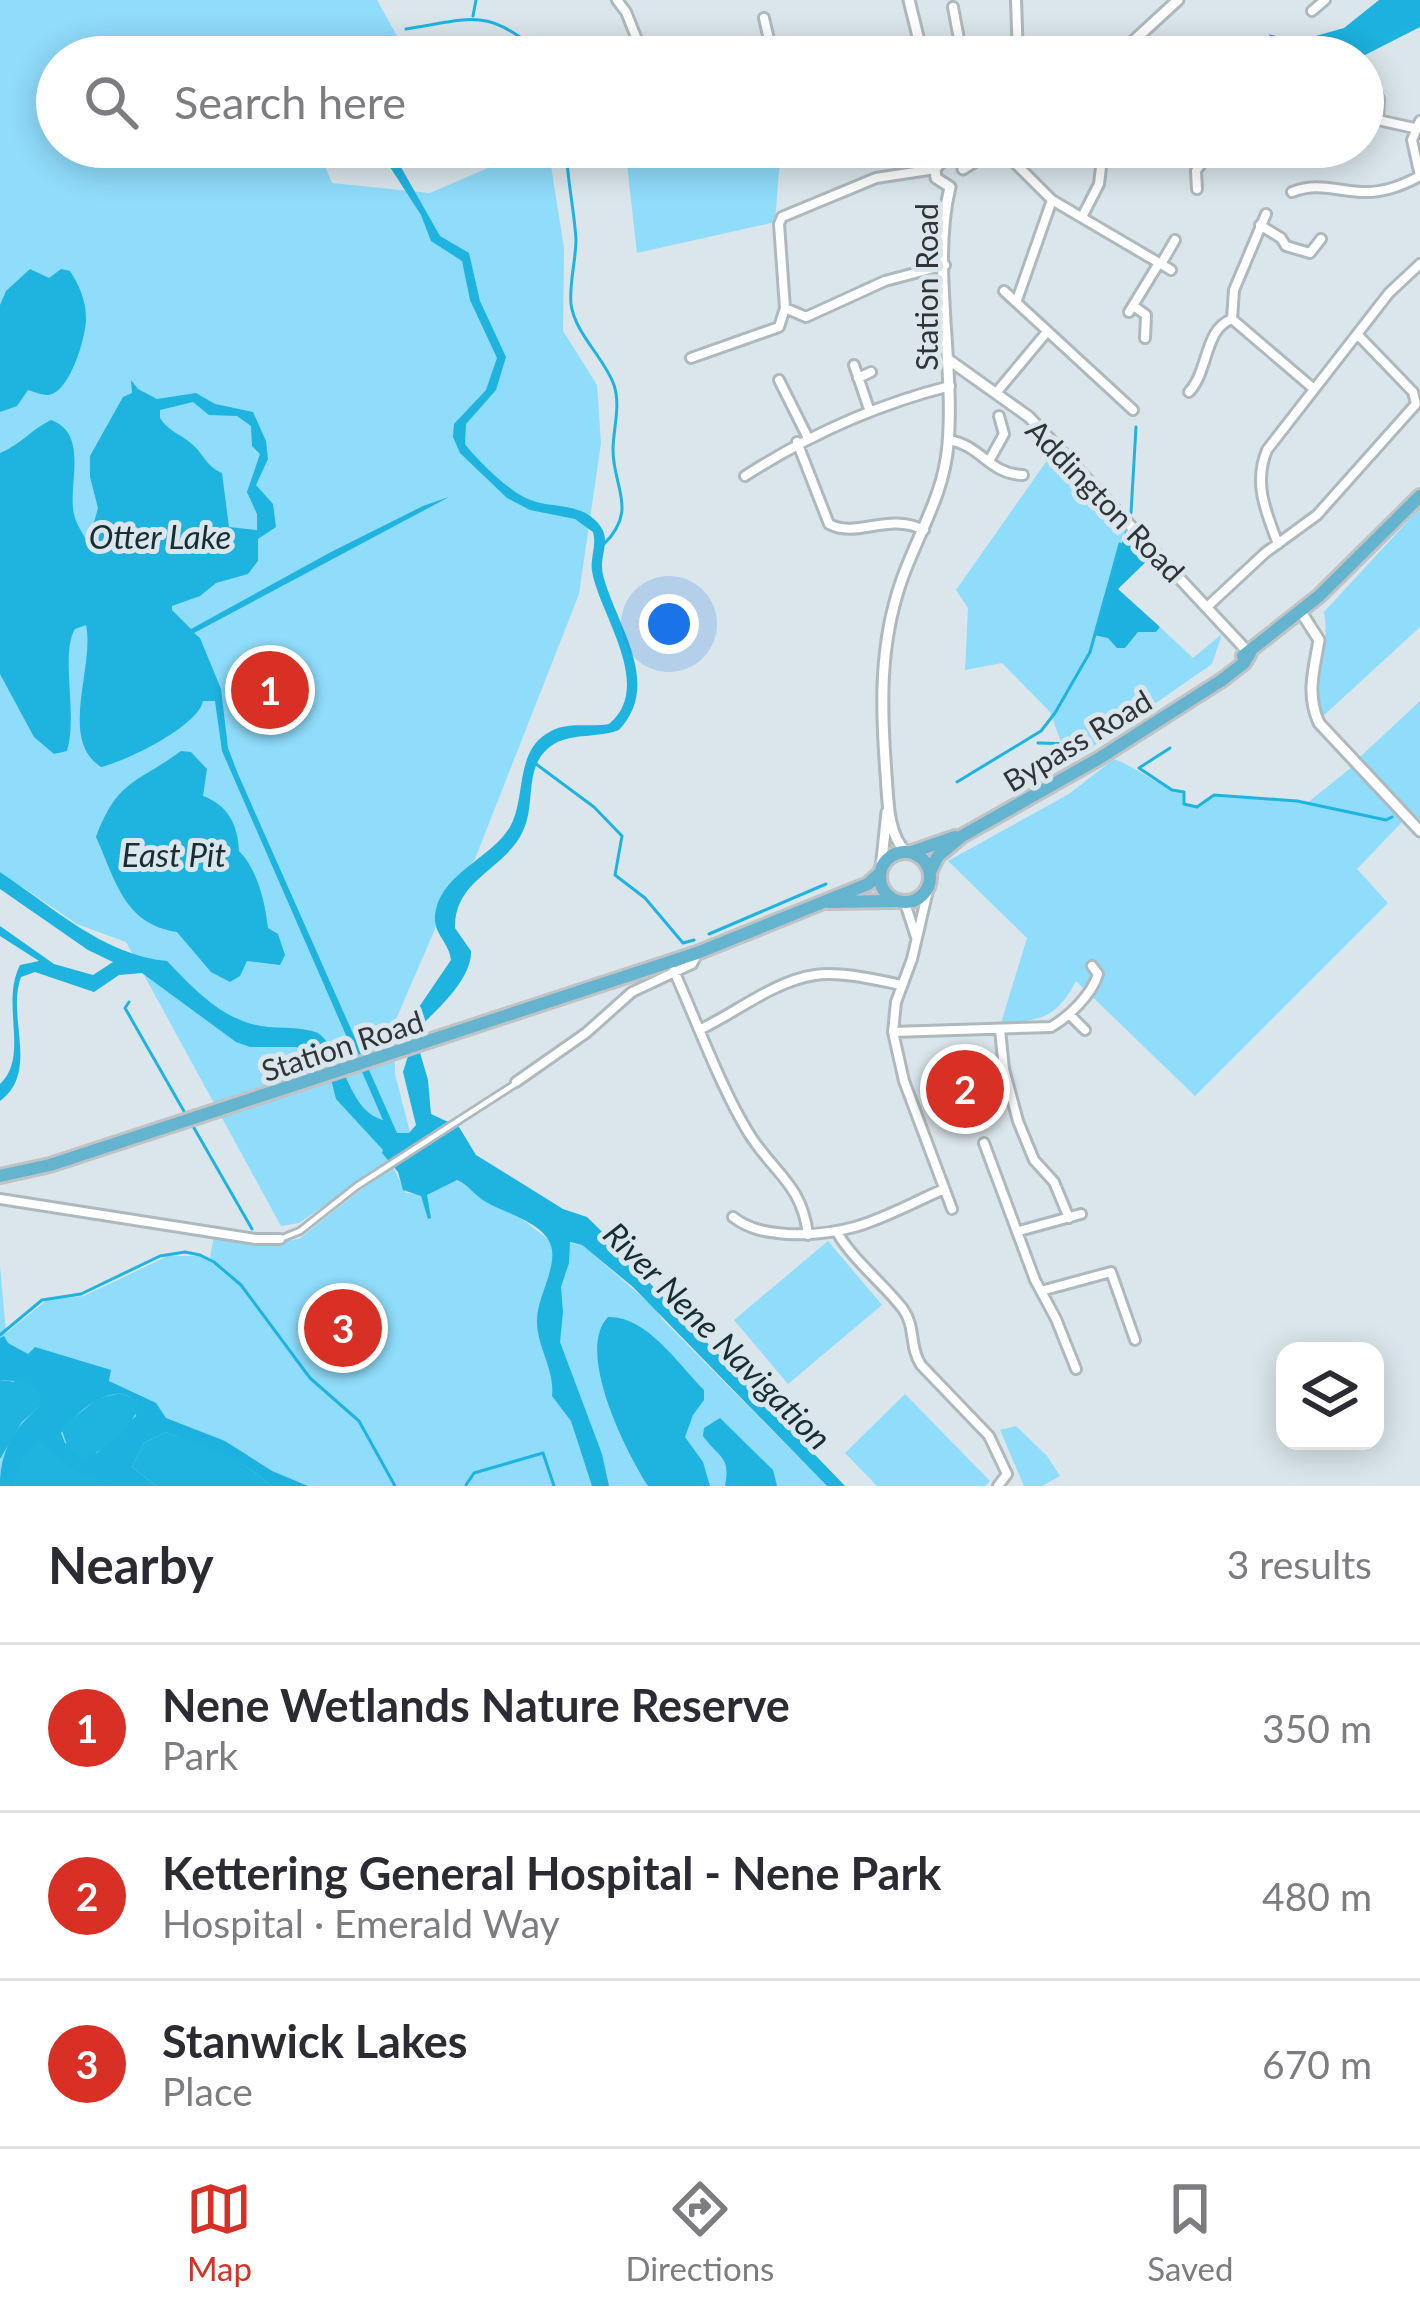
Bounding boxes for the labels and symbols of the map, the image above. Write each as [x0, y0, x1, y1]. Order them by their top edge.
street label: Station Road [908, 203, 944, 371]
street label: Addington Road [1019, 411, 1193, 589]
water label: Otter Lake [89, 516, 231, 556]
your location [639, 594, 699, 654]
pin: 1 [231, 645, 309, 735]
street label: Bypass Road [996, 682, 1158, 798]
water label: East Pit [122, 834, 226, 874]
street label: Station Road [257, 1002, 427, 1088]
pin: 2 [926, 1044, 1004, 1134]
water label: River Nene Navigation [596, 1213, 840, 1457]
pin: 3 [304, 1283, 382, 1373]

